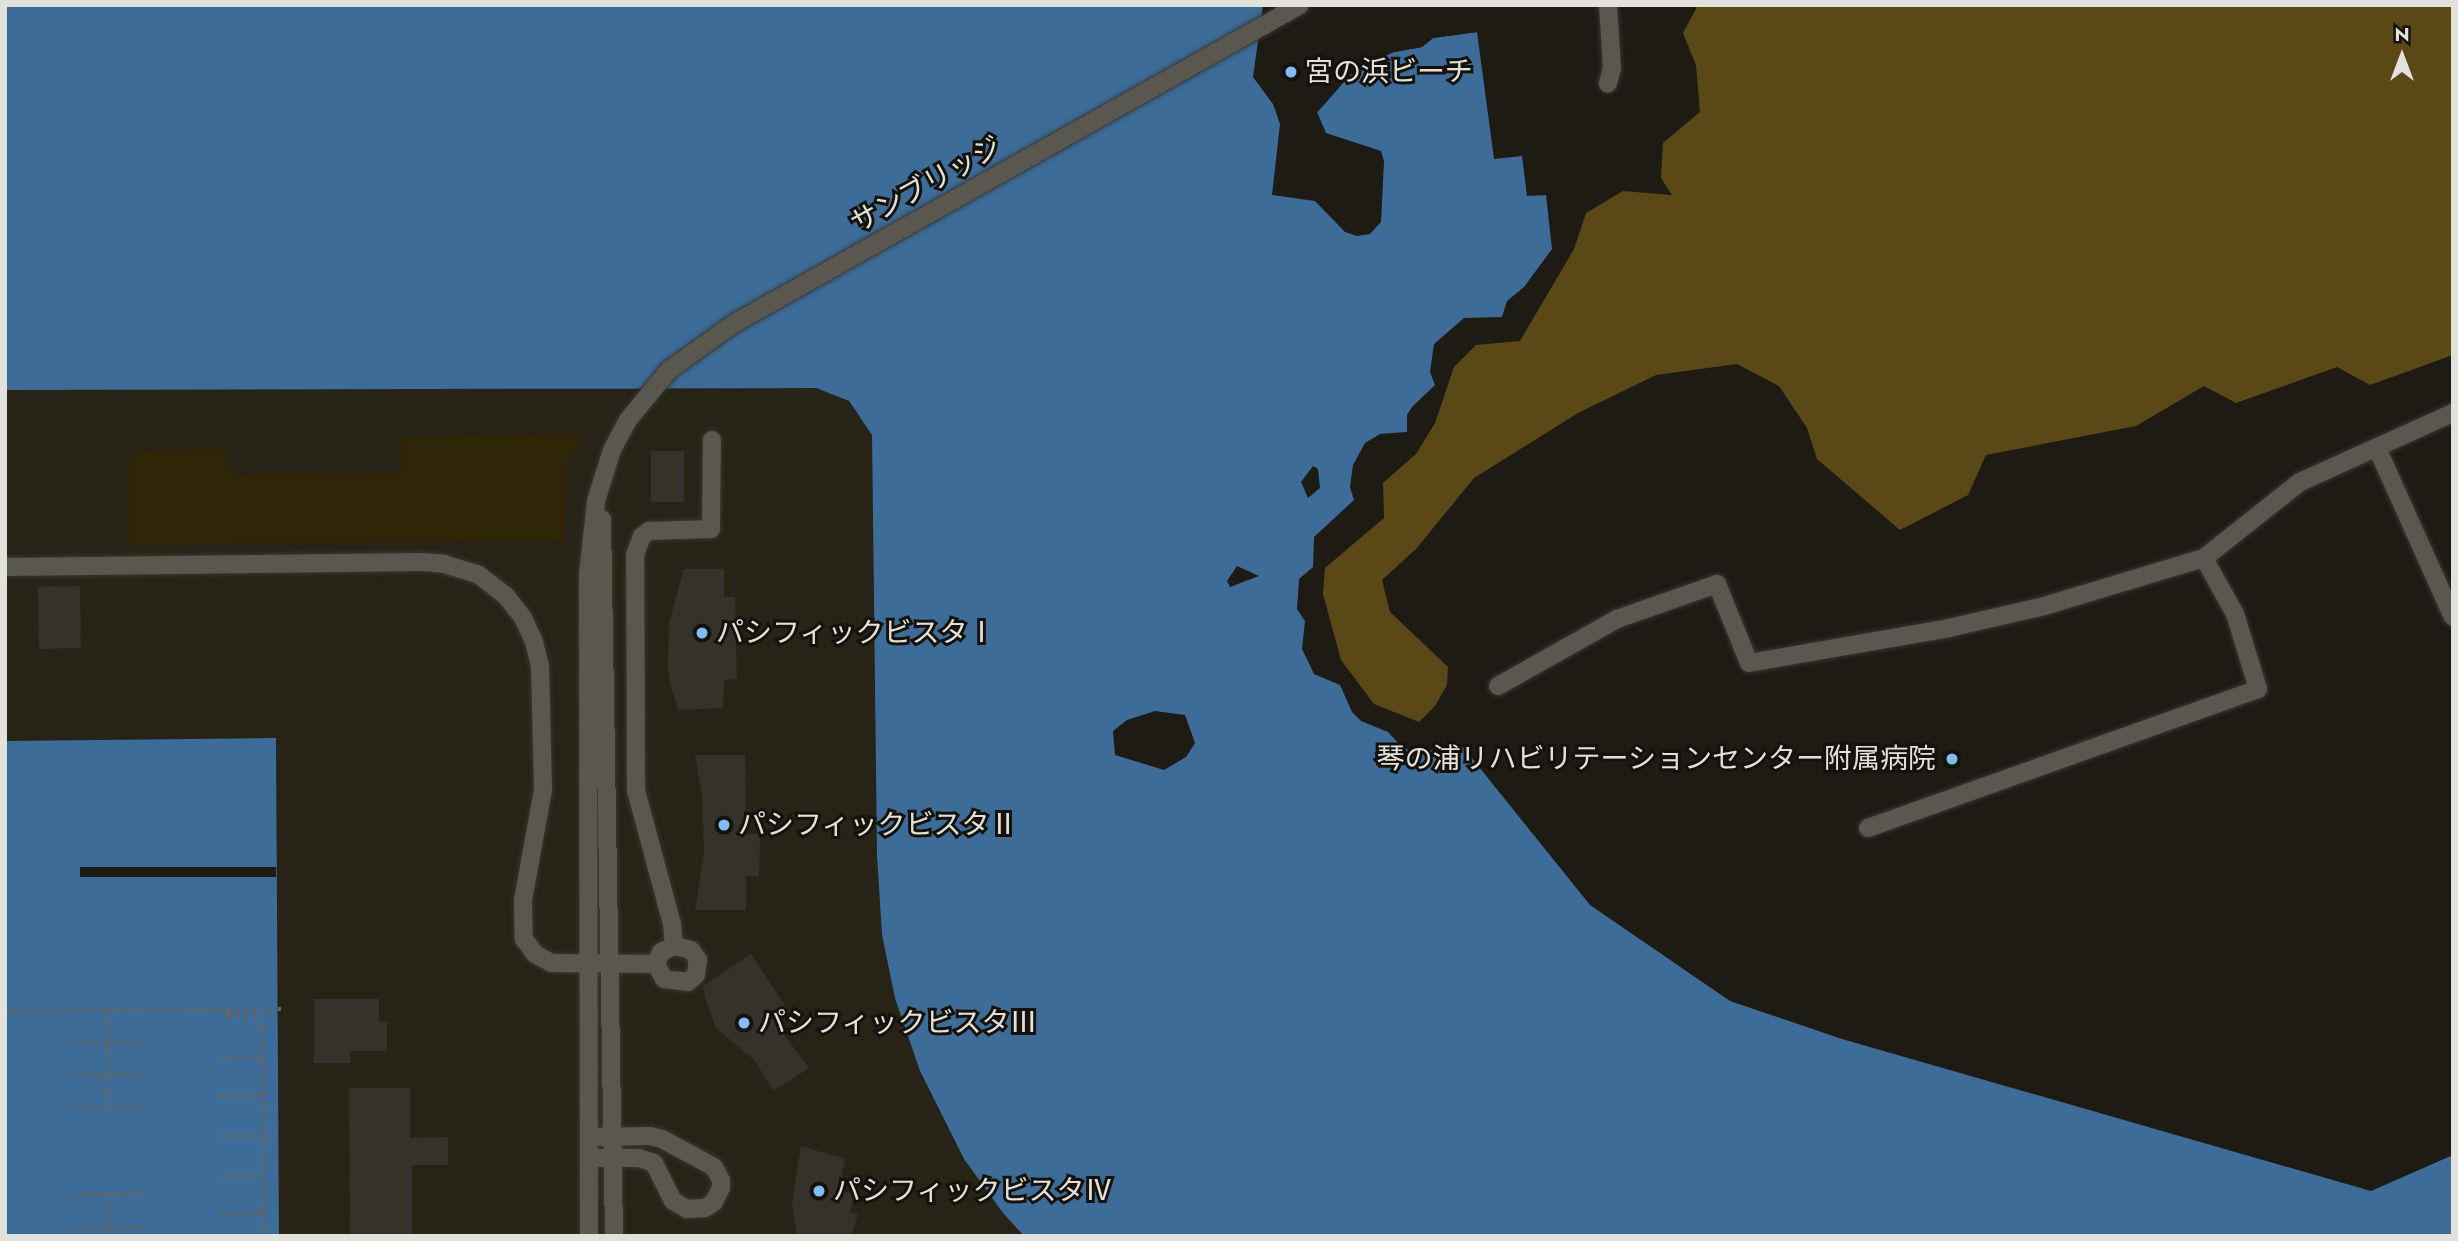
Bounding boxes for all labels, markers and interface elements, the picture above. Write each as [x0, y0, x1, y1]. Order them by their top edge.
north arrow [2367, 21, 2437, 91]
text: N [2394, 21, 2410, 48]
place label: 宮の浜ビーチ [1305, 55, 1473, 89]
marker: 宮の浜ビーチ [1283, 64, 1299, 80]
street label: サンブリッジ [844, 130, 1008, 240]
place label: パシフィックビスタⅠ [716, 616, 996, 650]
marker: パシフィックビスタⅠ [694, 625, 710, 641]
place label: 琴の浦リハビリテーションセンター附属病院 [1376, 742, 1936, 776]
marker: 琴の浦リハビリテーションセンター附属病院 [1942, 749, 1962, 769]
place label: パシフィックビスタⅡ [738, 808, 1018, 842]
marker: パシフィックビスタⅡ [716, 817, 732, 833]
place label: パシフィックビスタⅢ [758, 1006, 1038, 1040]
marker: パシフィックビスタⅢ [736, 1015, 752, 1031]
place label: パシフィックビスタⅣ [833, 1174, 1113, 1208]
marker: パシフィックビスタⅣ [811, 1183, 827, 1199]

